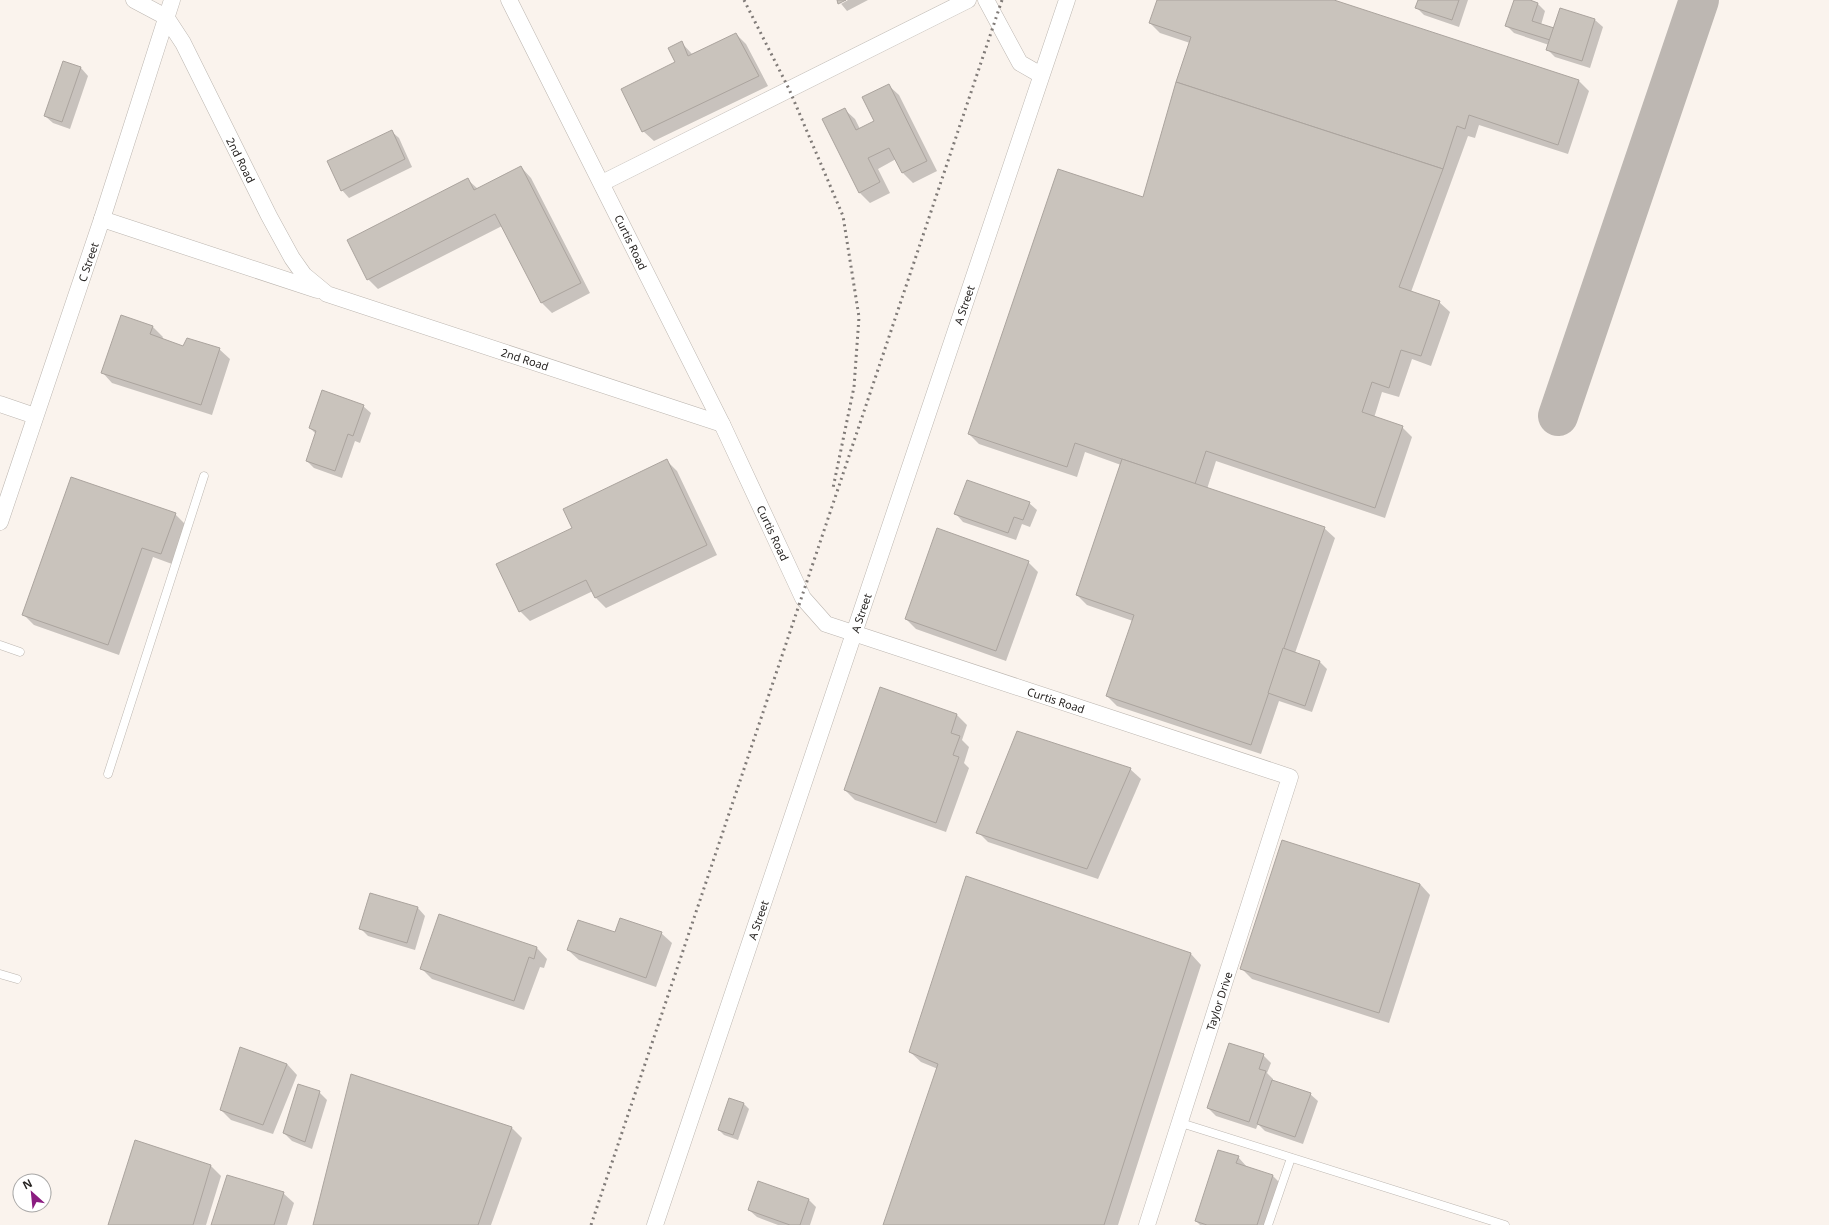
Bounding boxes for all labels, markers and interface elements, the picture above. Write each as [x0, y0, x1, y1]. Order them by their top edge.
street label: 2nd Road [223, 135, 259, 185]
street label: Curtis Road [611, 212, 651, 272]
street label: C Street [74, 240, 102, 284]
street label: A Street [950, 283, 978, 327]
street label: 2nd Road [499, 344, 551, 374]
street label: Curtis Road [754, 503, 792, 563]
street label: A Street [847, 591, 875, 635]
street label: Curtis Road [1025, 684, 1087, 716]
street label: A Street [744, 898, 772, 942]
street label: Taylor Drive [1202, 970, 1236, 1032]
north arrow [12, 1173, 52, 1213]
text: N [20, 1175, 35, 1192]

